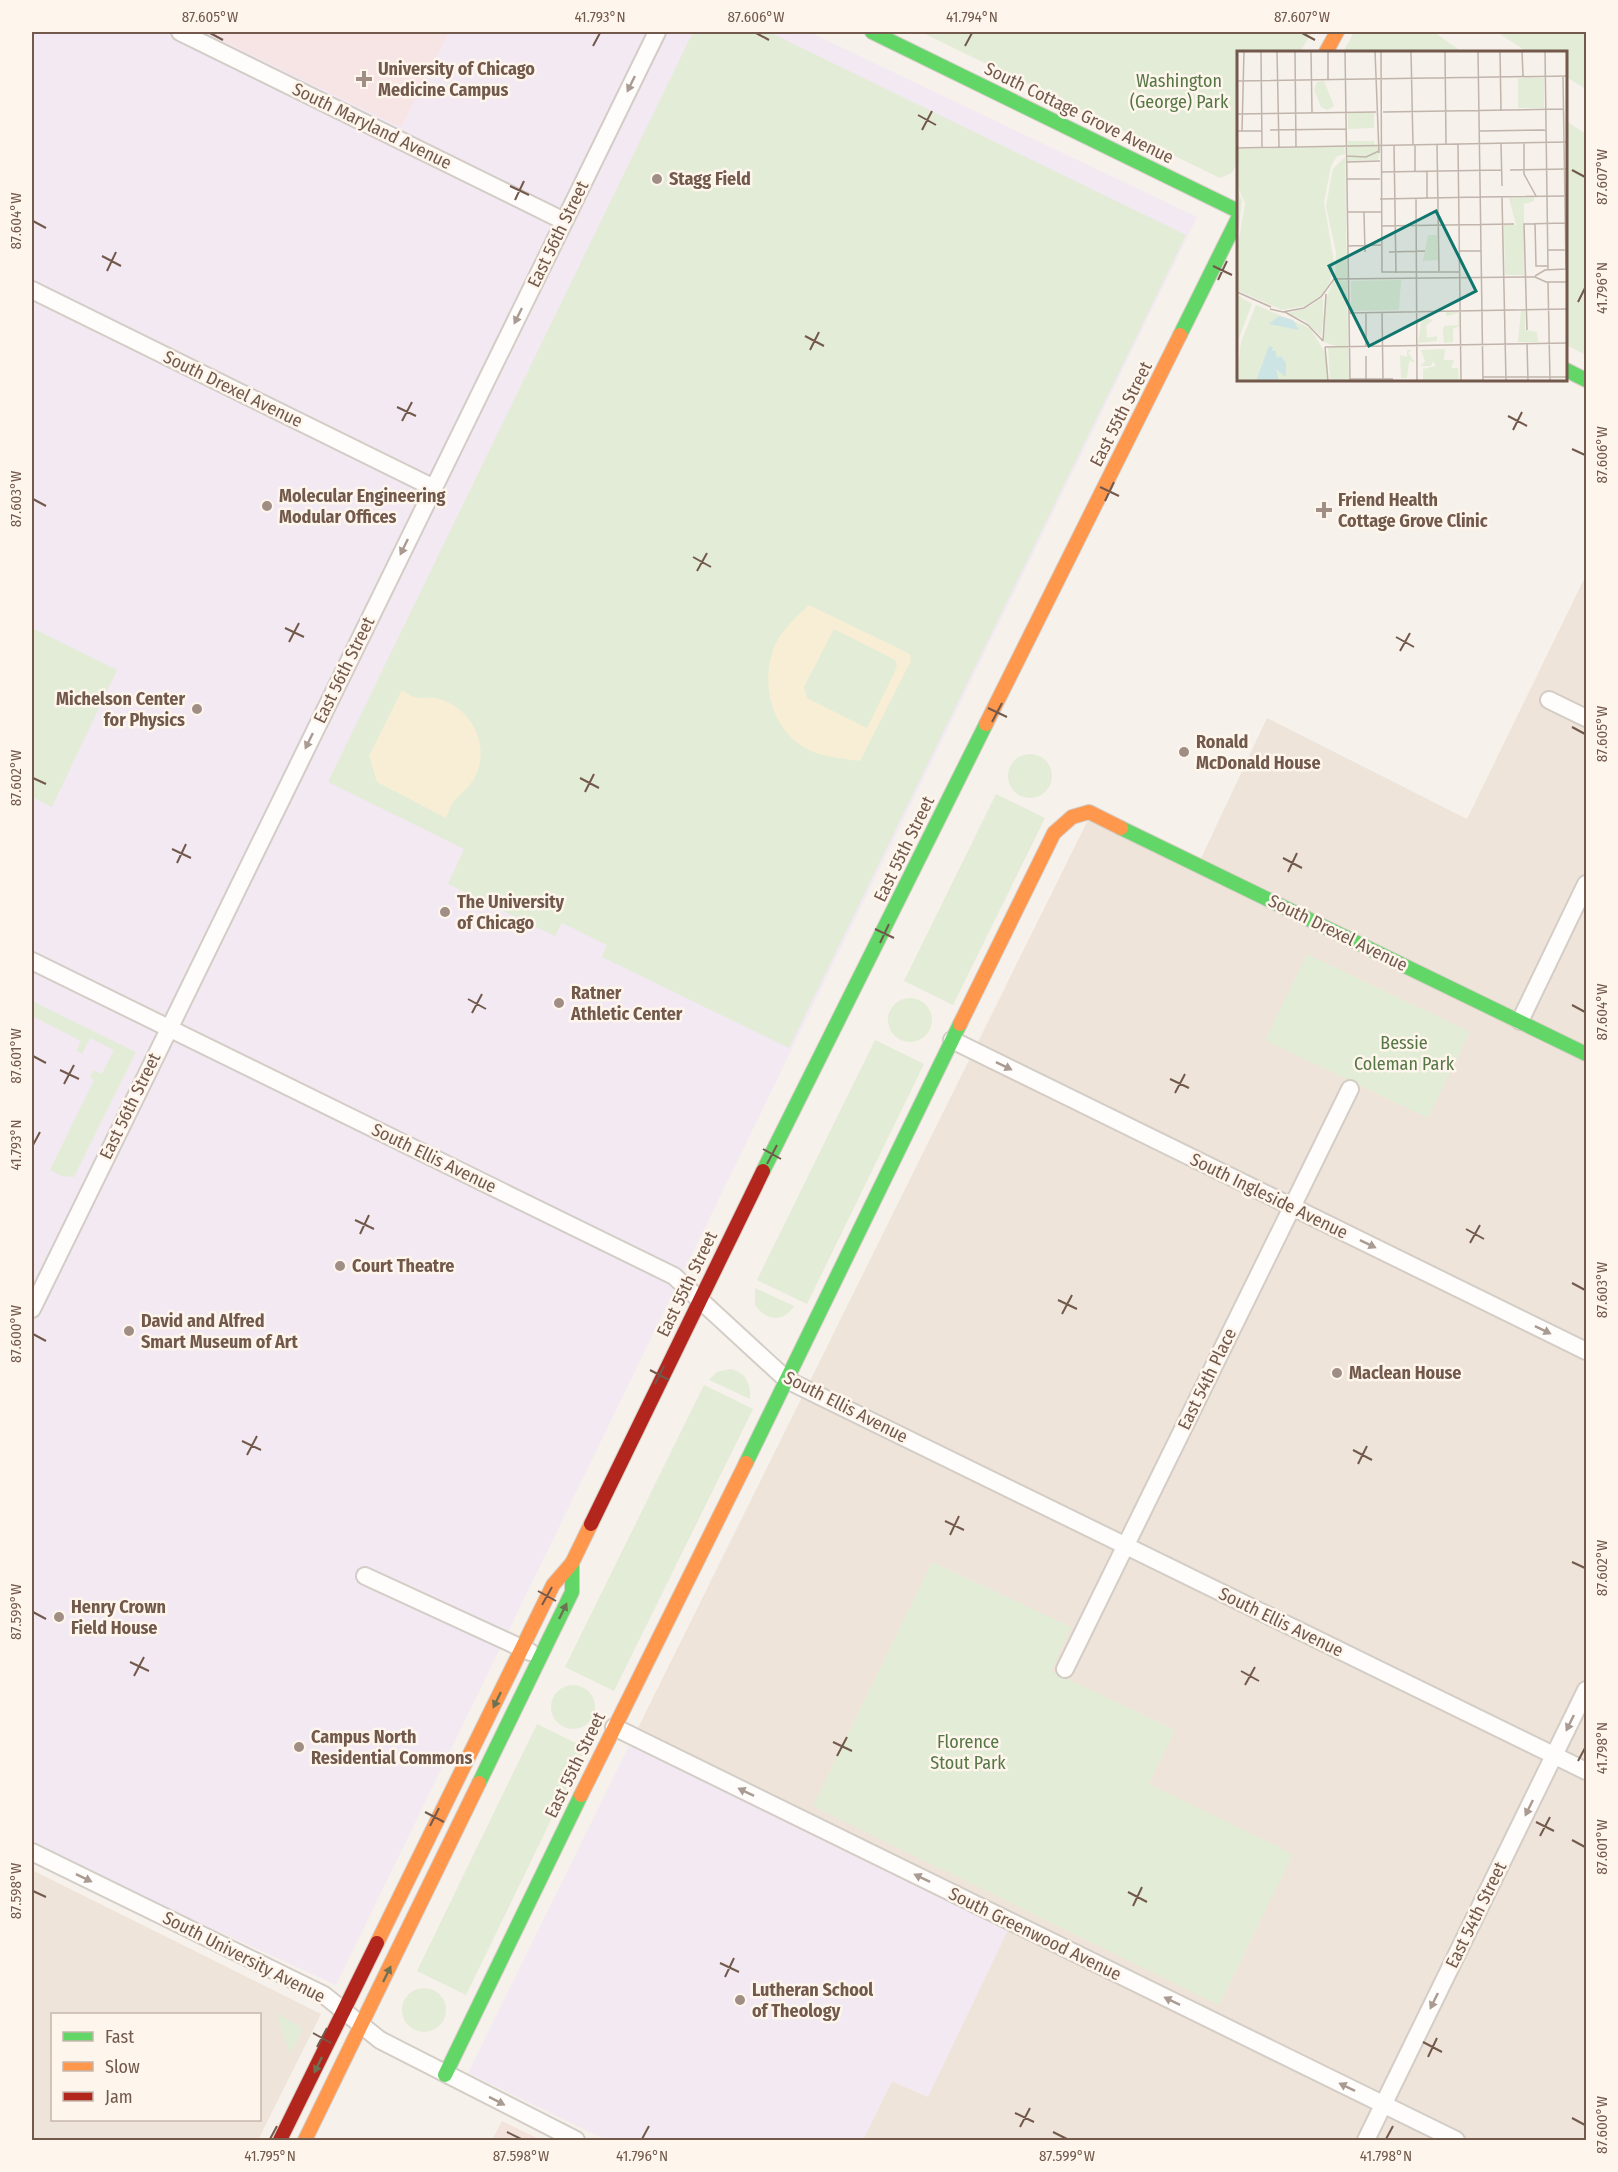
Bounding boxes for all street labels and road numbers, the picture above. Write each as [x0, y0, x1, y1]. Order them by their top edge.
street label: South Cottage Grove Avenue [981, 58, 1177, 168]
street label: South Maryland Avenue [289, 78, 455, 174]
street label: East 56th Street [523, 177, 593, 291]
street label: South Drexel Avenue [160, 346, 306, 432]
street label: East 55th Street [1085, 358, 1157, 470]
street label: East 56th Street [309, 613, 379, 727]
street label: East 55th Street [869, 792, 939, 905]
street label: South Drexel Avenue [1265, 890, 1411, 976]
street label: East 56th Street [95, 1049, 165, 1163]
street label: South Ellis Avenue [368, 1118, 500, 1198]
street label: South Ingleside Avenue [1187, 1148, 1352, 1244]
street label: East 55th Street [652, 1227, 722, 1340]
street label: East 54th Place [1173, 1325, 1241, 1433]
street label: South Ellis Avenue [781, 1366, 912, 1448]
street label: South Ellis Avenue [1215, 1582, 1347, 1662]
street label: East 55th Street [540, 1708, 610, 1821]
street label: East 54th Street [1441, 1858, 1511, 1972]
street label: South Greenwood Avenue [945, 1883, 1125, 1985]
street label: South University Avenue [159, 1907, 329, 2008]

